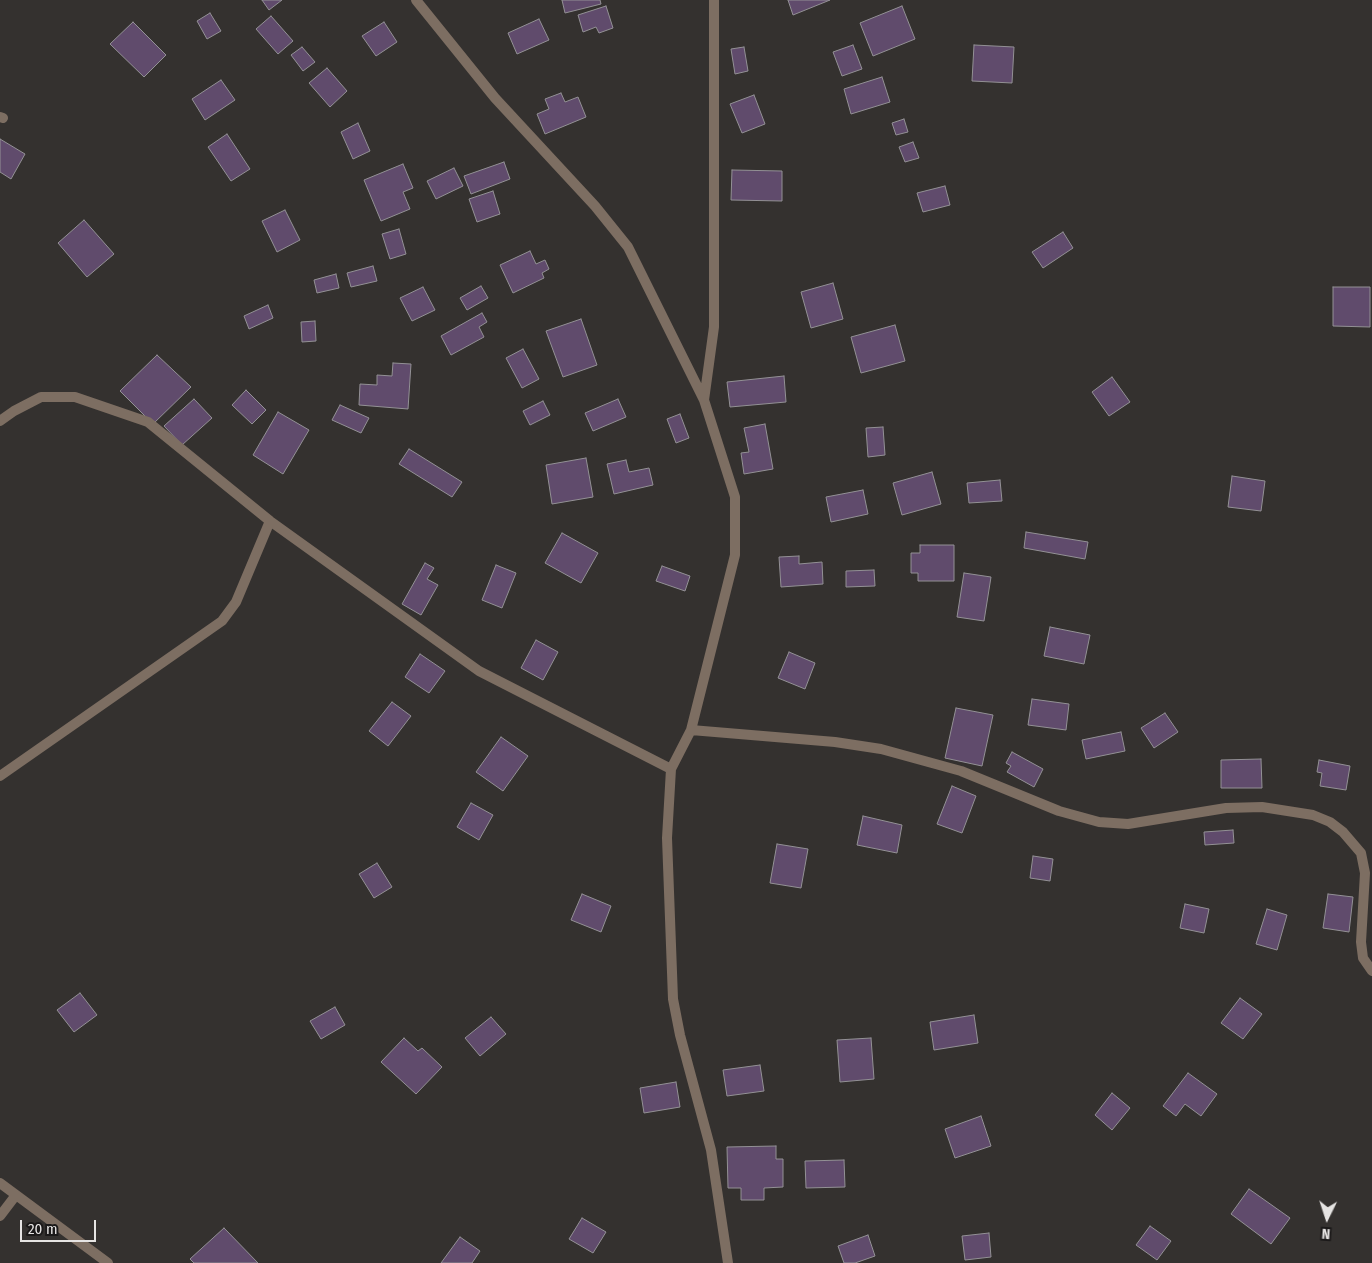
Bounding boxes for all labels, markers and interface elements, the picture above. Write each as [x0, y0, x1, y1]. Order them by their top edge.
north arrow [1302, 1193, 1352, 1243]
scale bar [22, 1210, 99, 1242]
text: 20 m [28, 1220, 58, 1238]
text: N [1321, 1225, 1331, 1242]

